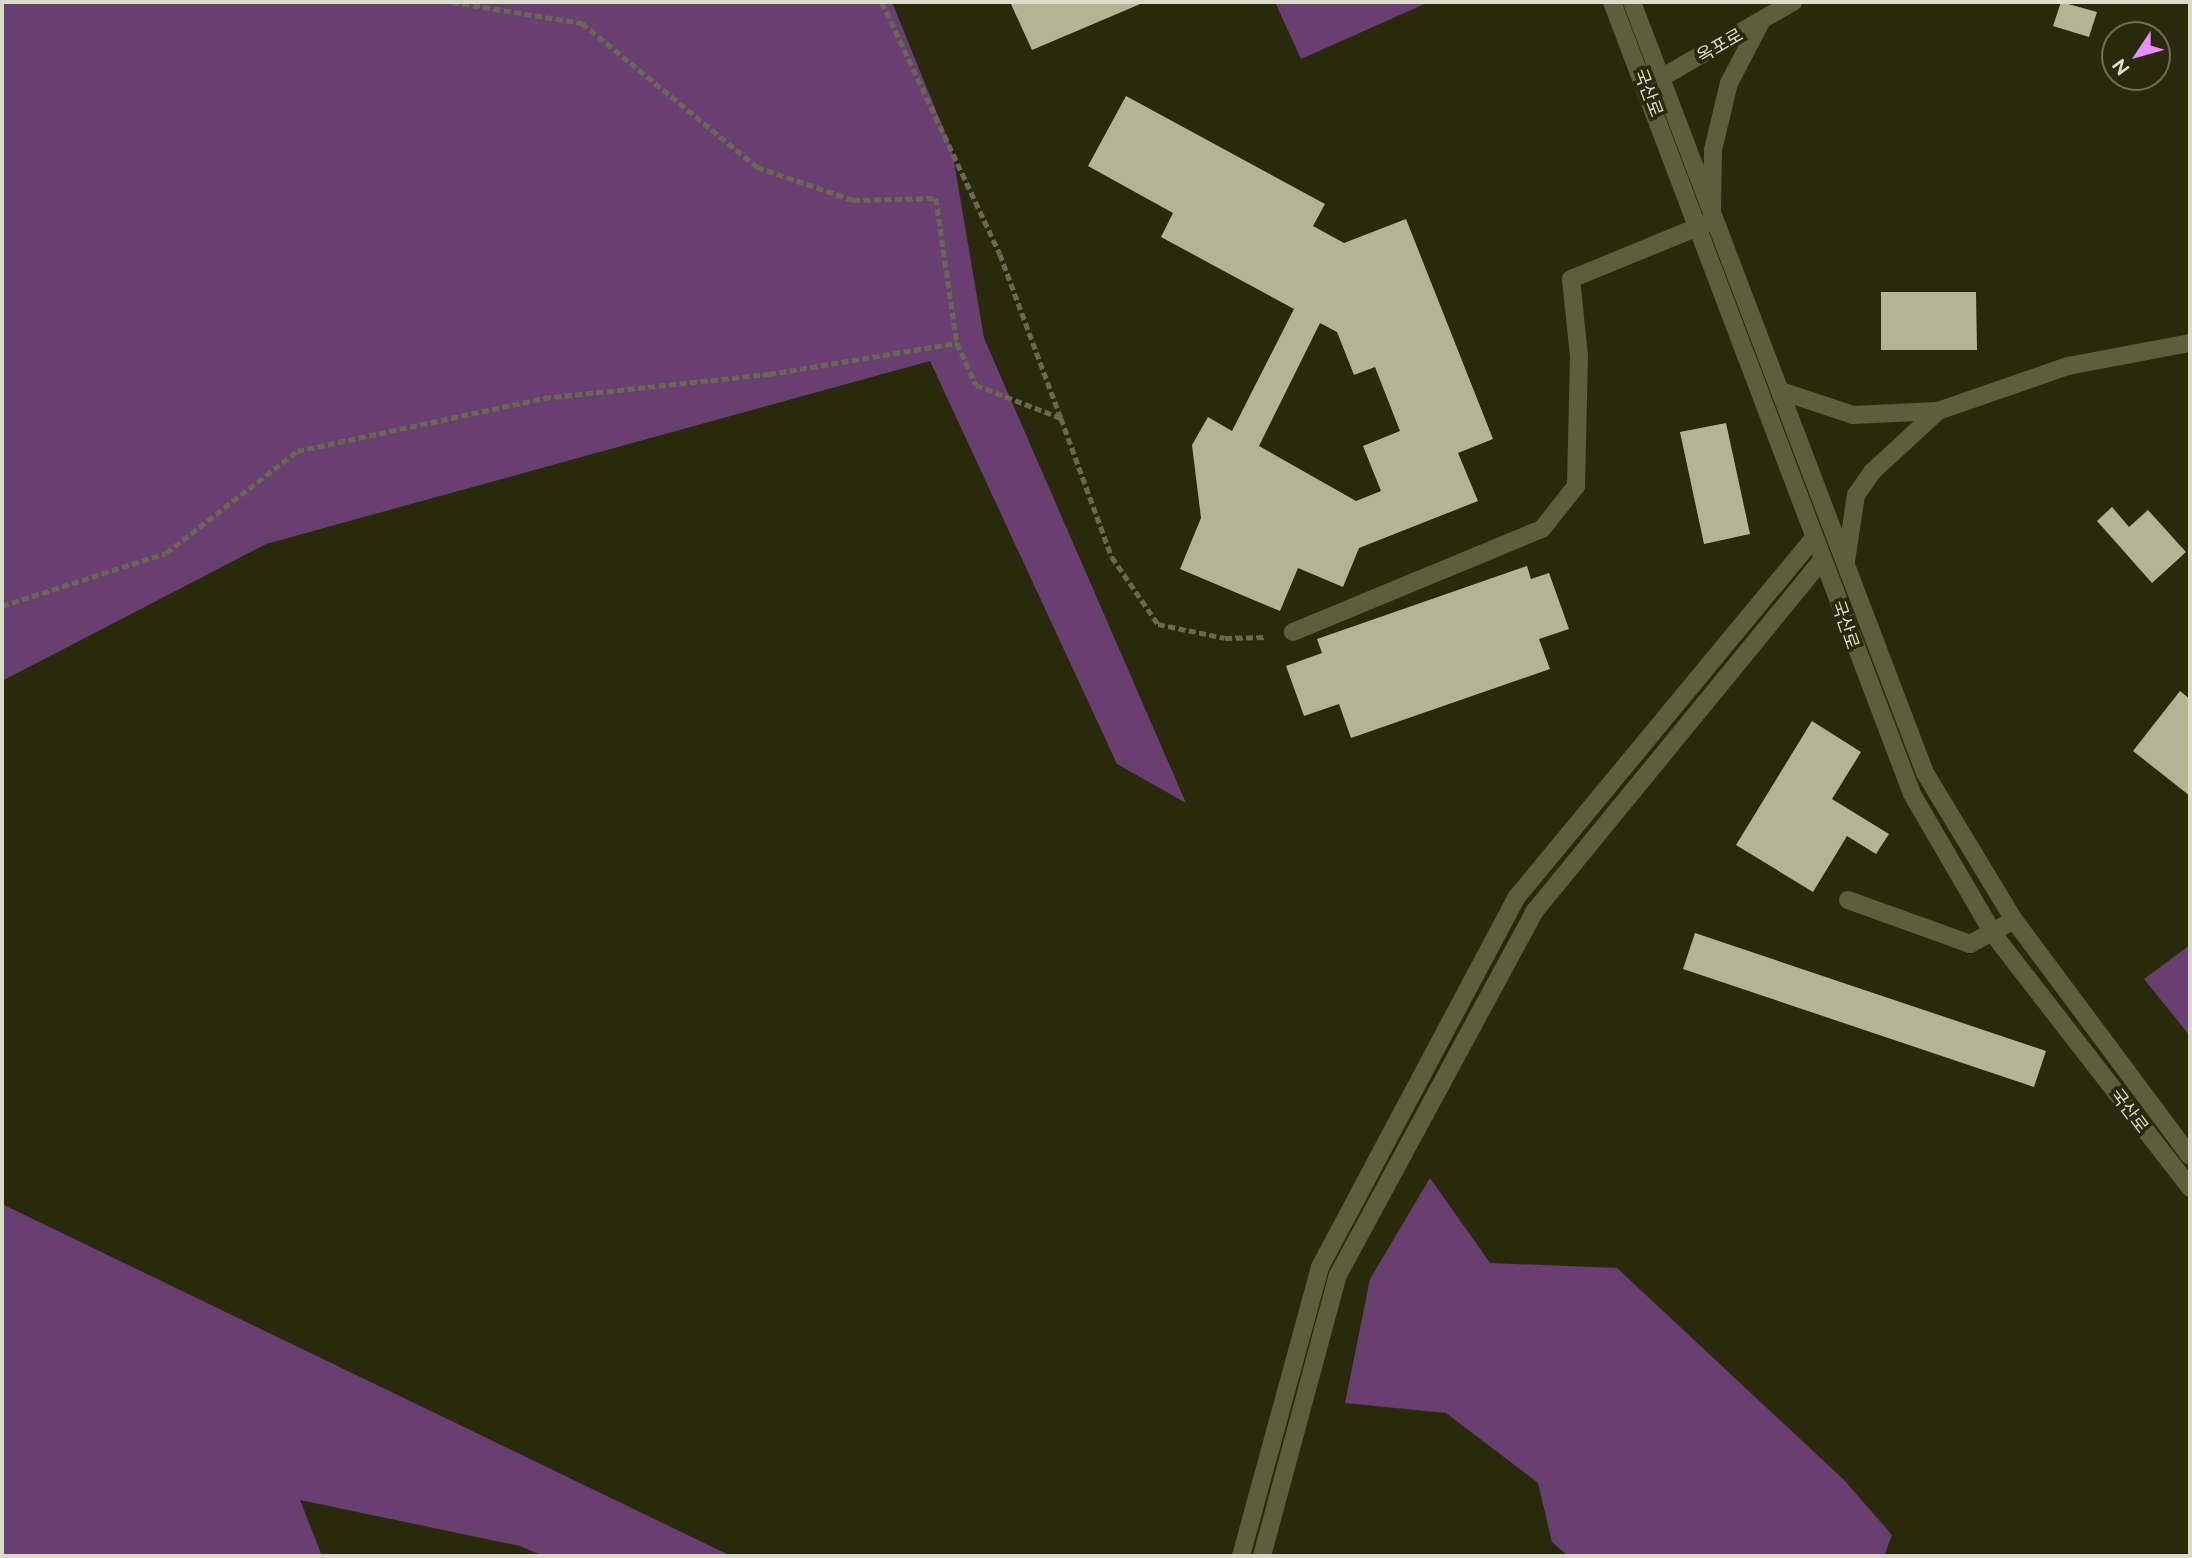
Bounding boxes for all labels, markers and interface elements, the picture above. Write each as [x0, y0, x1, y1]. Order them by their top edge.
north arrow [2101, 21, 2171, 91]
street label: 옥포로 [1693, 24, 1747, 68]
text: N [2107, 55, 2134, 79]
street label: 국산로 [1629, 66, 1667, 120]
street label: 국산로 [1827, 598, 1863, 652]
street label: 국산로 [2105, 1085, 2153, 1137]

